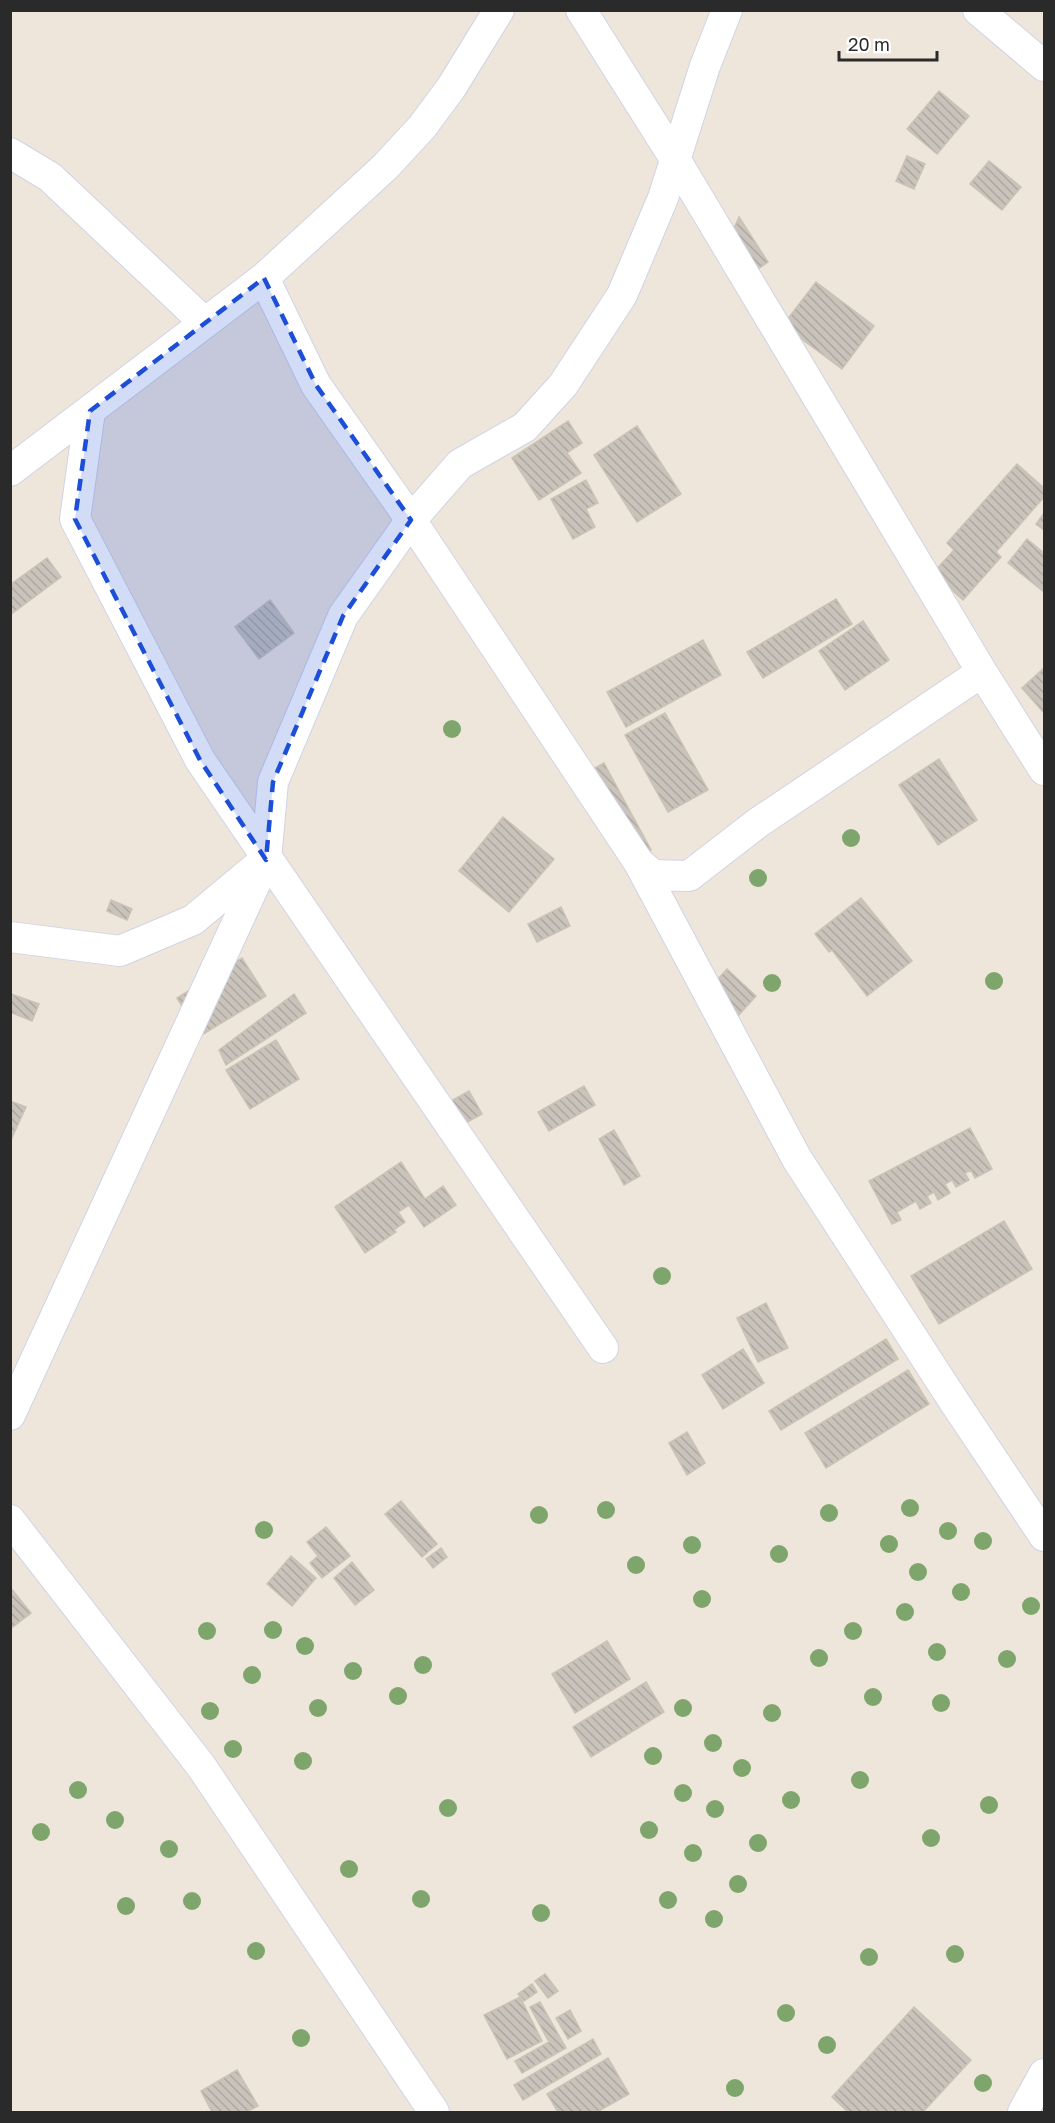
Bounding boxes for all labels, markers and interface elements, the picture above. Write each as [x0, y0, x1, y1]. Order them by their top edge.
scale bar [839, 24, 936, 62]
text: 20 m [848, 33, 890, 55]

